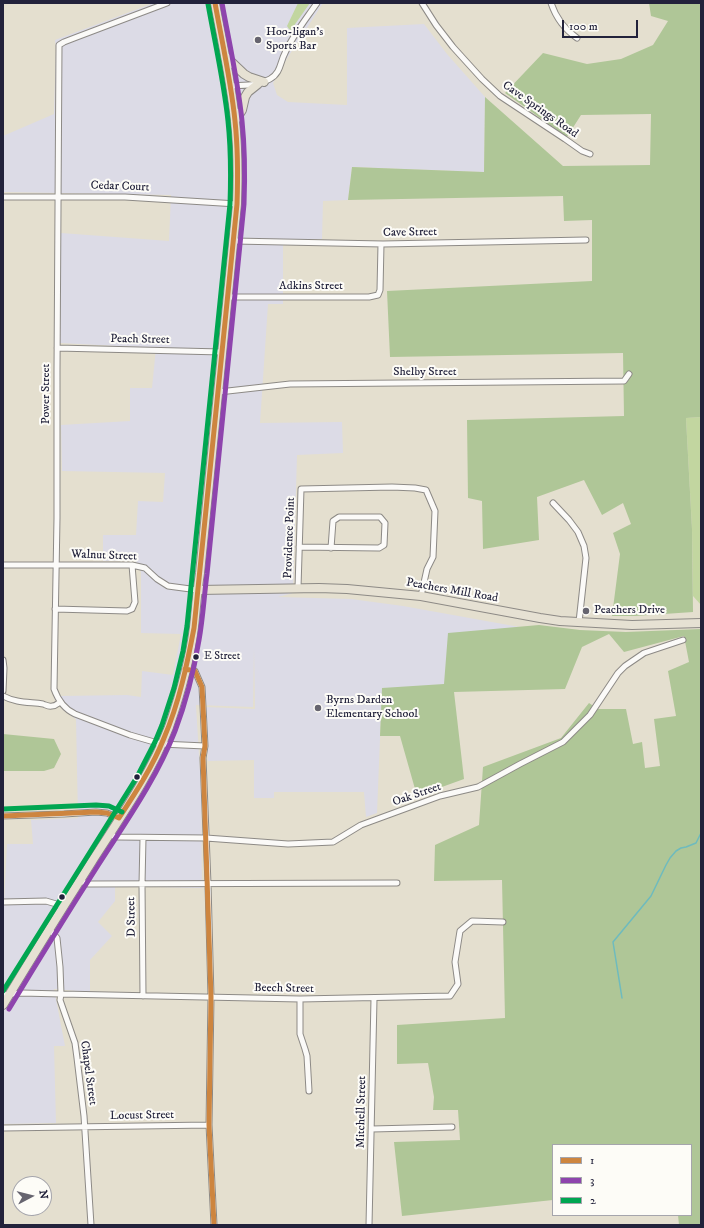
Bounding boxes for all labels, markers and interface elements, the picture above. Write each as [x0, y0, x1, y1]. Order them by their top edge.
scale bar [564, 12, 640, 38]
text: 100 m [569, 19, 598, 34]
place label: Hoo-ligan's Sports Bar [266, 26, 323, 54]
marker: Hoo-ligan's Sports Bar [253, 35, 263, 45]
street label: Cave Springs Road [499, 79, 581, 141]
street label: Cedar Court [90, 179, 150, 195]
street label: Cave Street [383, 225, 437, 241]
street label: Adkins Street [279, 280, 343, 294]
street label: Peach Street [110, 332, 170, 348]
street label: Power Street [40, 364, 54, 424]
street label: Shelby Street [393, 366, 457, 380]
street label: Providence Point [281, 497, 299, 579]
street label: Walnut Street [71, 548, 137, 564]
street label: Peachers Mill Road [405, 576, 499, 606]
place label: Peachers Drive [594, 604, 665, 618]
marker: Peachers Drive [581, 606, 591, 616]
place label: E Street [204, 650, 240, 664]
marker: E Street [191, 652, 201, 662]
place label: Byrns Darden Elementary School [326, 694, 418, 722]
marker: Byrns Darden Elementary School [313, 703, 323, 713]
unlabelled marker [132, 772, 142, 782]
street label: Oak Street [391, 780, 443, 810]
unlabelled marker [57, 892, 67, 902]
street label: D Street [124, 897, 140, 937]
street label: Beech Street [254, 981, 314, 997]
street label: Chapel Street [76, 1040, 100, 1106]
street label: Mitchell Street [354, 1076, 370, 1148]
street label: Locust Street [110, 1108, 174, 1124]
legend [552, 1144, 692, 1216]
text: 1 [590, 1153, 594, 1168]
text: 3 [590, 1173, 594, 1188]
north arrow [12, 1176, 52, 1216]
text: N [35, 1189, 50, 1200]
text: 2 [590, 1193, 596, 1208]

